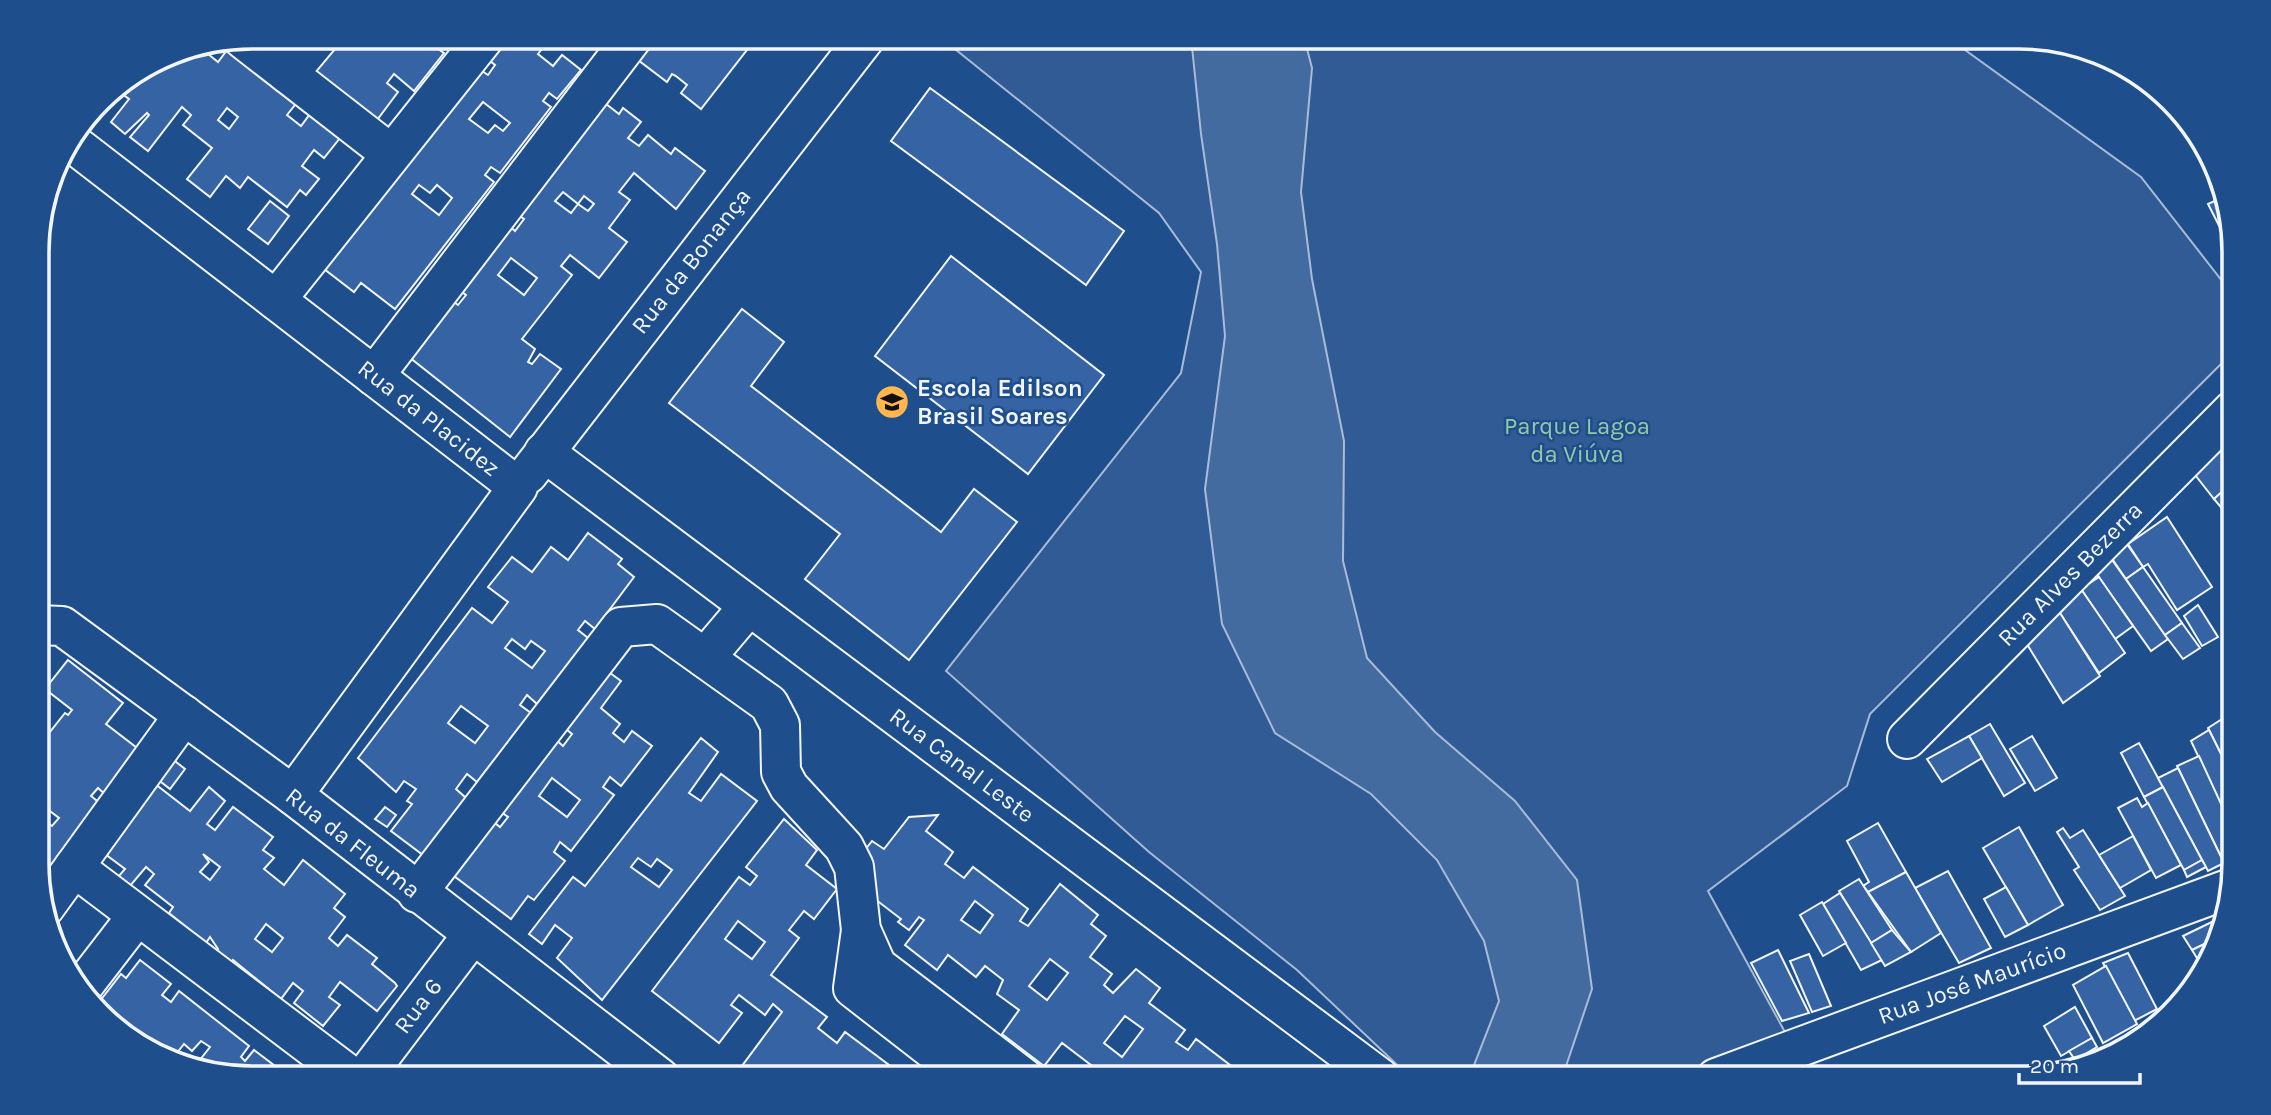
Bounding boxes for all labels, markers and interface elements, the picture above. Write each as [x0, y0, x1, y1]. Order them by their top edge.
street label: Rua da Bonança [625, 183, 757, 339]
street label: Rua da Placidez [353, 354, 505, 482]
place label: Escola Edilson Brasil Soares [917, 374, 1083, 430]
school or university icon: Escola Edilson Brasil Soares [873, 383, 911, 421]
park label: Parque Lagoa da Viúva [1504, 412, 1650, 468]
street label: Rua Alves Bezerra [1992, 496, 2148, 652]
street label: Rua Canal Leste [884, 702, 1040, 828]
street label: Rua da Fleuma [280, 782, 426, 904]
street label: Rua José Maurício [1874, 936, 2070, 1030]
street label: Rua 6 [388, 973, 448, 1039]
scale bar [2019, 1042, 2140, 1086]
text: 20 m [2030, 1054, 2079, 1078]

